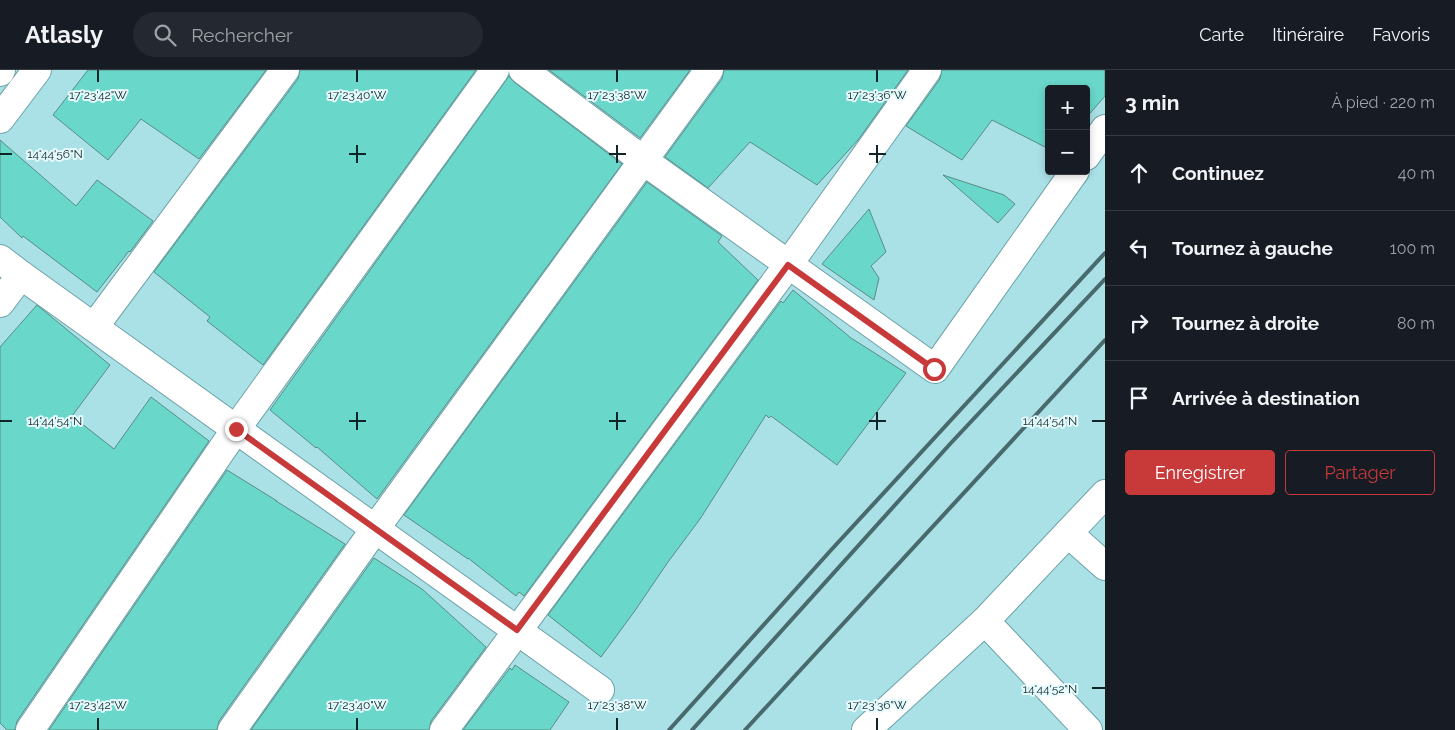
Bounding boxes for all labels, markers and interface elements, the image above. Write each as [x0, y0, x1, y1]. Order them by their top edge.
search box [133, 12, 483, 57]
text: Atlasly [25, 20, 103, 49]
icon: search [151, 21, 179, 49]
text: Rechercher [191, 24, 293, 46]
text: Carte [1199, 24, 1244, 45]
text: Itinéraire [1272, 24, 1344, 45]
text: Favoris [1372, 24, 1430, 45]
map controls [1045, 85, 1090, 175]
button: + [1045, 85, 1090, 130]
text: 17°23'42"W [69, 88, 127, 102]
text: 17°23'40"W [328, 88, 387, 102]
text: 17°23'38"W [587, 88, 647, 102]
text: 17°23'36"W [847, 88, 907, 102]
text: 3 min [1125, 90, 1179, 115]
text: À pied · 220 m [1331, 93, 1435, 112]
button: − [1045, 130, 1090, 175]
text: 14°44'56"N [27, 147, 83, 161]
icon: ahead [1125, 159, 1153, 187]
text: Continuez [1172, 162, 1264, 184]
text: 40 m [1398, 164, 1435, 183]
icon: left [1125, 234, 1153, 262]
text: Tournez à gauche [1172, 237, 1333, 259]
text: 100 m [1390, 239, 1435, 258]
icon: right [1125, 309, 1153, 337]
text: Tournez à droite [1172, 312, 1319, 334]
text: 80 m [1397, 314, 1435, 333]
route start [923, 358, 946, 381]
icon: arrive [1125, 384, 1153, 412]
text: Arrivée à destination [1172, 387, 1360, 409]
text: 14°44'54"N [28, 414, 82, 428]
text: 14°44'54"N [1023, 414, 1077, 428]
route end [225, 418, 248, 441]
button: Enregistrer [1125, 450, 1275, 495]
button: Partager [1285, 450, 1435, 495]
text: 14°44'52"N [1023, 682, 1077, 696]
text: 17°23'42"W [69, 698, 127, 712]
text: 17°23'40"W [328, 698, 387, 712]
text: 17°23'38"W [587, 698, 647, 712]
text: 17°23'36"W [847, 698, 907, 712]

